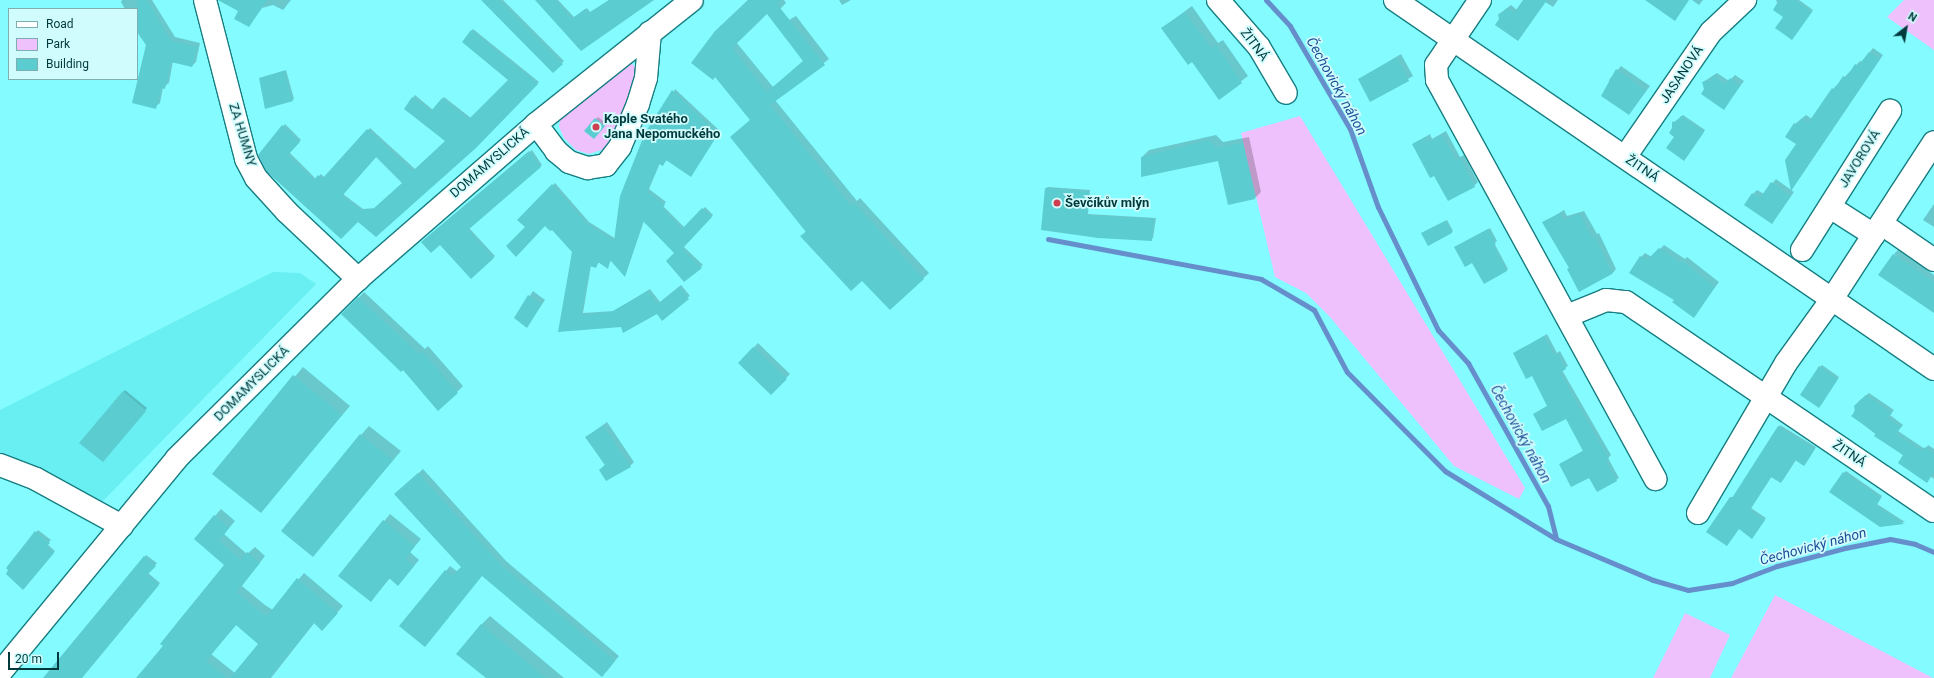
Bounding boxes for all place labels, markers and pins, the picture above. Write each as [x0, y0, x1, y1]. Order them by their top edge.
place label: Kaple Svatého Jana Nepomuckého [604, 112, 720, 143]
marker: Kaple Svatého Jana Nepomuckého [591, 122, 601, 132]
place label: Ševčíkův mlýn [1065, 195, 1149, 211]
marker: Ševčíkův mlýn [1052, 198, 1062, 208]

